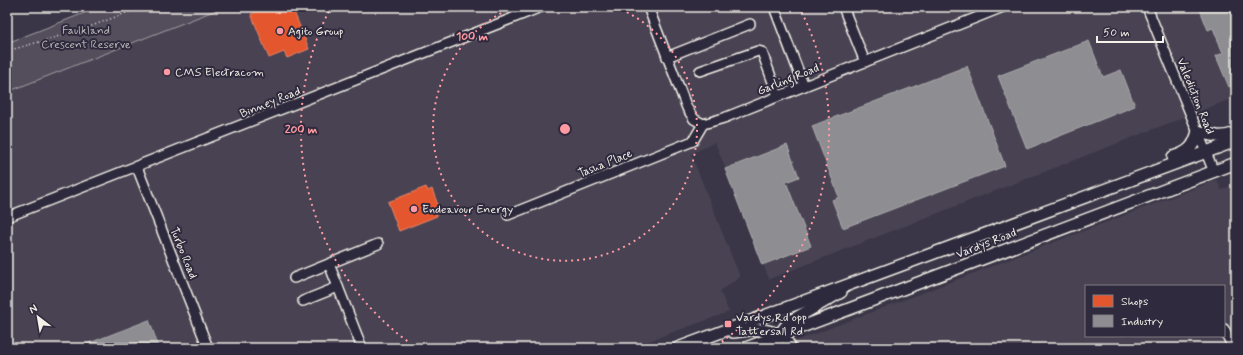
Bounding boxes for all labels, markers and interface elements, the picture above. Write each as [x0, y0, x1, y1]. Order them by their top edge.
scale bar [1097, 18, 1163, 44]
park label: Faulkland Crescent Reserve [41, 23, 131, 53]
place label: Agito Group [288, 24, 344, 40]
text: 50 m [1103, 25, 1130, 41]
marker: Agito Group [275, 26, 285, 36]
text: 100 m [456, 29, 489, 45]
street label: Valediction Road [1172, 56, 1218, 137]
street label: Garling Road [755, 60, 822, 100]
place label: CMS Electracom [175, 65, 264, 81]
marker: CMS Electracom [162, 67, 172, 77]
street label: Binney Road [238, 83, 303, 122]
text: 200 m [285, 122, 318, 138]
centre of rings [558, 122, 572, 136]
street label: Tasha Place [576, 146, 635, 182]
place label: Endeavour Energy [422, 202, 513, 218]
marker: Endeavour Energy [409, 204, 419, 214]
street label: Turbo Road [165, 225, 201, 282]
street label: Vardys Road [954, 225, 1019, 263]
legend [1085, 285, 1225, 337]
text: Shops [1121, 294, 1148, 310]
north arrow [18, 297, 58, 337]
text: N [27, 301, 40, 317]
place label: Vardys Rd opp Tattersall Rd [736, 310, 807, 340]
text: Industry [1121, 314, 1163, 330]
marker: Vardys Rd opp Tattersall Rd [723, 319, 733, 329]

